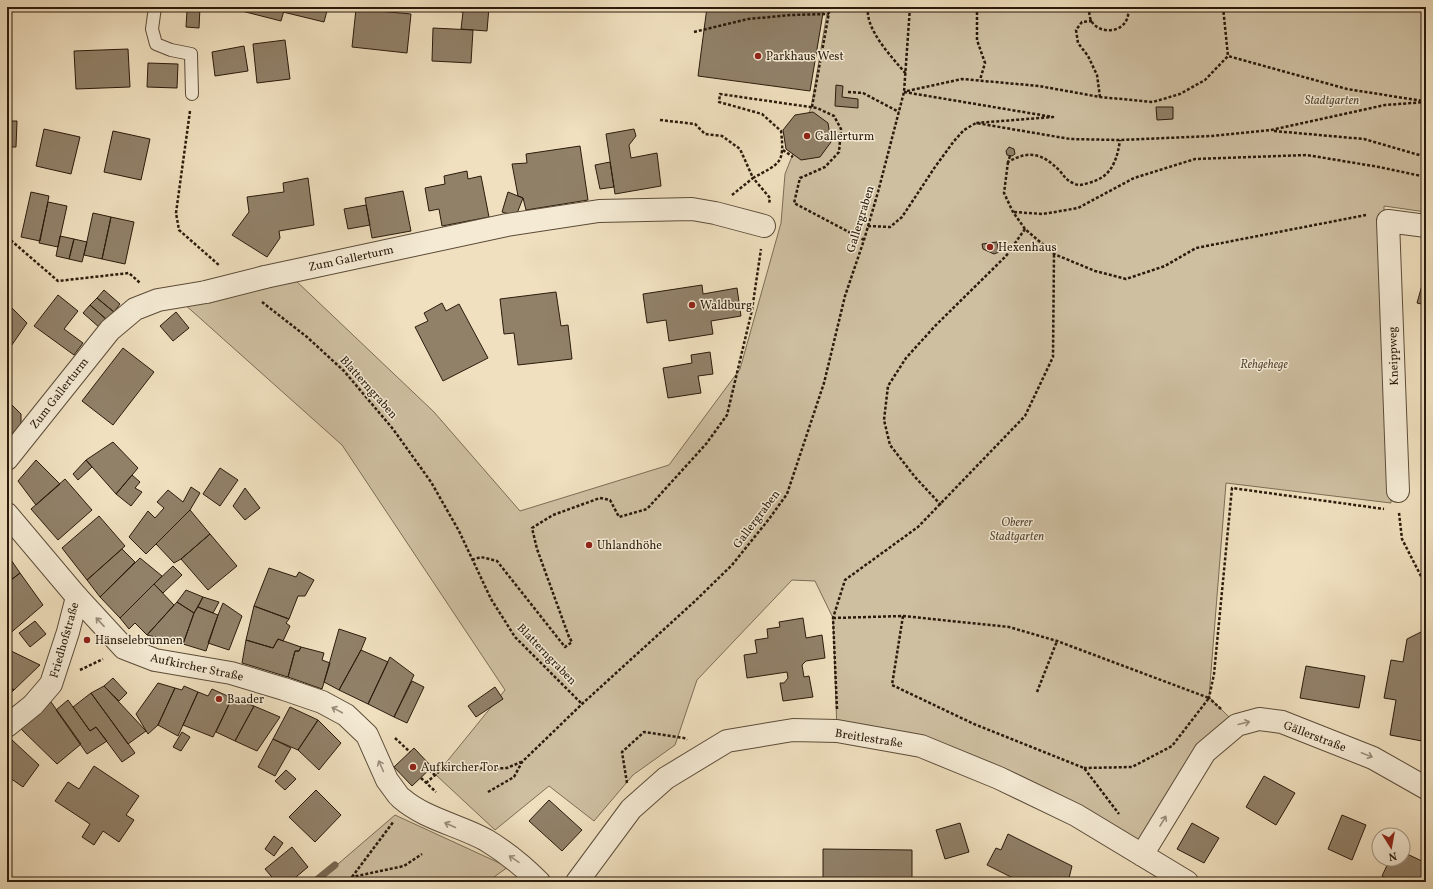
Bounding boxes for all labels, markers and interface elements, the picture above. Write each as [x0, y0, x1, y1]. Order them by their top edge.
place label: Parkhaus West [766, 49, 844, 65]
marker: Parkhaus West [753, 51, 763, 61]
park label: Stadtgarten [1305, 93, 1359, 109]
place label: Gallerturm [815, 129, 875, 145]
marker: Gallerturm [802, 131, 812, 141]
street label: Gallergraben [843, 184, 879, 255]
place label: Hexenhaus [998, 240, 1057, 256]
street label: Zum Gallerturm [307, 242, 396, 276]
marker: Hexenhaus [985, 242, 995, 252]
place label: Waldburg [700, 298, 752, 314]
marker: Waldburg [687, 300, 697, 310]
street label: Kneippweg [1385, 326, 1403, 386]
street label: Blatterngraben [336, 353, 401, 423]
street label: Zum Gallerturm [27, 354, 93, 433]
park label: Rehgehege [1240, 357, 1288, 373]
street label: Gallergraben [730, 487, 784, 552]
park label: Oberer Stadtgarten [990, 515, 1044, 545]
place label: Uhlandhöhe [597, 538, 662, 554]
marker: Uhlandhöhe [584, 540, 594, 550]
street label: Friedhofstraße [46, 600, 84, 680]
one-way arrow [95, 617, 105, 627]
street label: Blatterngraben [513, 621, 580, 689]
place label: Hänselebrunnen [95, 633, 183, 649]
marker: Hänselebrunnen [82, 635, 92, 645]
street label: Aufkircher Straße [149, 650, 245, 686]
place label: Baader [227, 692, 264, 708]
marker: Baader [214, 694, 224, 704]
one-way arrow [331, 706, 343, 713]
street label: Gällerstraße [1281, 718, 1349, 756]
one-way arrow [1237, 719, 1250, 726]
street label: Breitlestraße [834, 726, 904, 752]
one-way arrow [1360, 752, 1372, 760]
one-way arrow [376, 760, 384, 772]
place label: Aufkircher Tor [421, 760, 498, 776]
marker: Aufkircher Tor [408, 762, 418, 772]
one-way arrow [1159, 815, 1167, 827]
one-way arrow [444, 820, 456, 828]
north arrow [1371, 827, 1411, 867]
text: N [1387, 847, 1398, 863]
one-way arrow [508, 855, 519, 863]

